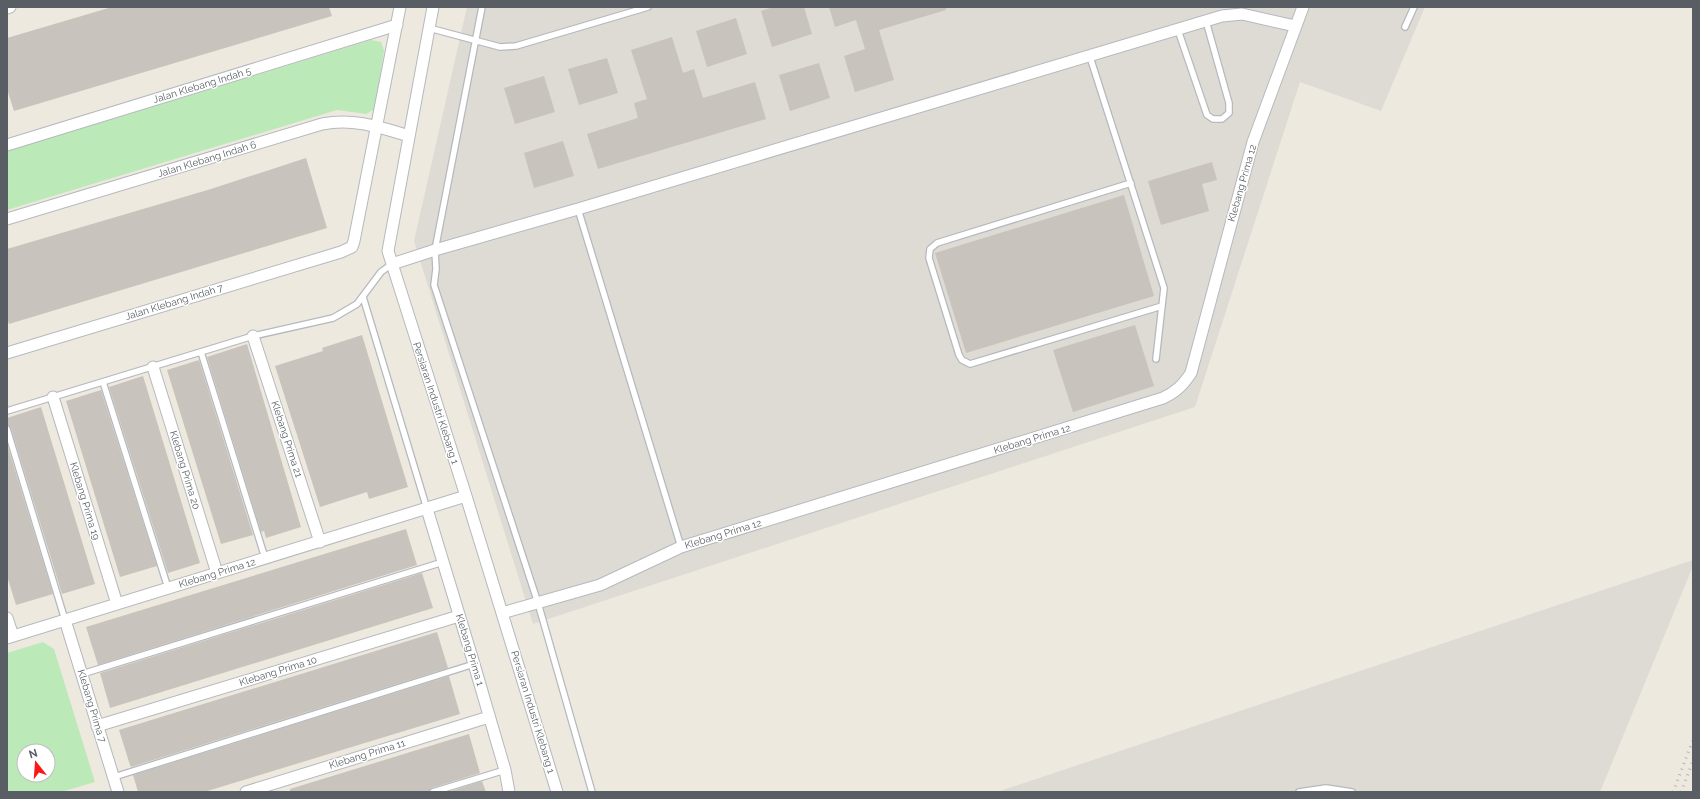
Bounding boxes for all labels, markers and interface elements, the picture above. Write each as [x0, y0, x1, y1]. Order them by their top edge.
street label: Jalan Klebang Indah 5 [152, 65, 253, 105]
street label: Jalan Klebang Indah 6 [156, 139, 258, 179]
street label: Klebang Prima 12 [1226, 143, 1258, 223]
street label: Jalan Klebang Indah 7 [124, 282, 225, 322]
street label: Persiaran Industri Klebang 1 [411, 341, 461, 466]
street label: Klebang Prima 21 [269, 399, 305, 479]
street label: Klebang Prima 12 [992, 422, 1072, 456]
street label: Klebang Prima 20 [168, 429, 202, 511]
street label: Klebang Prima 19 [68, 461, 102, 541]
street label: Klebang Prima 12 [683, 517, 763, 551]
street label: Klebang Prima 12 [177, 556, 257, 590]
street label: Klebang Prima 1 [454, 613, 486, 688]
street label: Persiaran Industri Klebang 1 [509, 649, 557, 775]
street label: Klebang Prima 10 [238, 654, 318, 688]
street label: Klebang Prima 7 [76, 668, 109, 744]
street label: Klebang Prima 11 [328, 737, 407, 771]
north arrow [16, 743, 56, 783]
text: N [27, 746, 39, 761]

